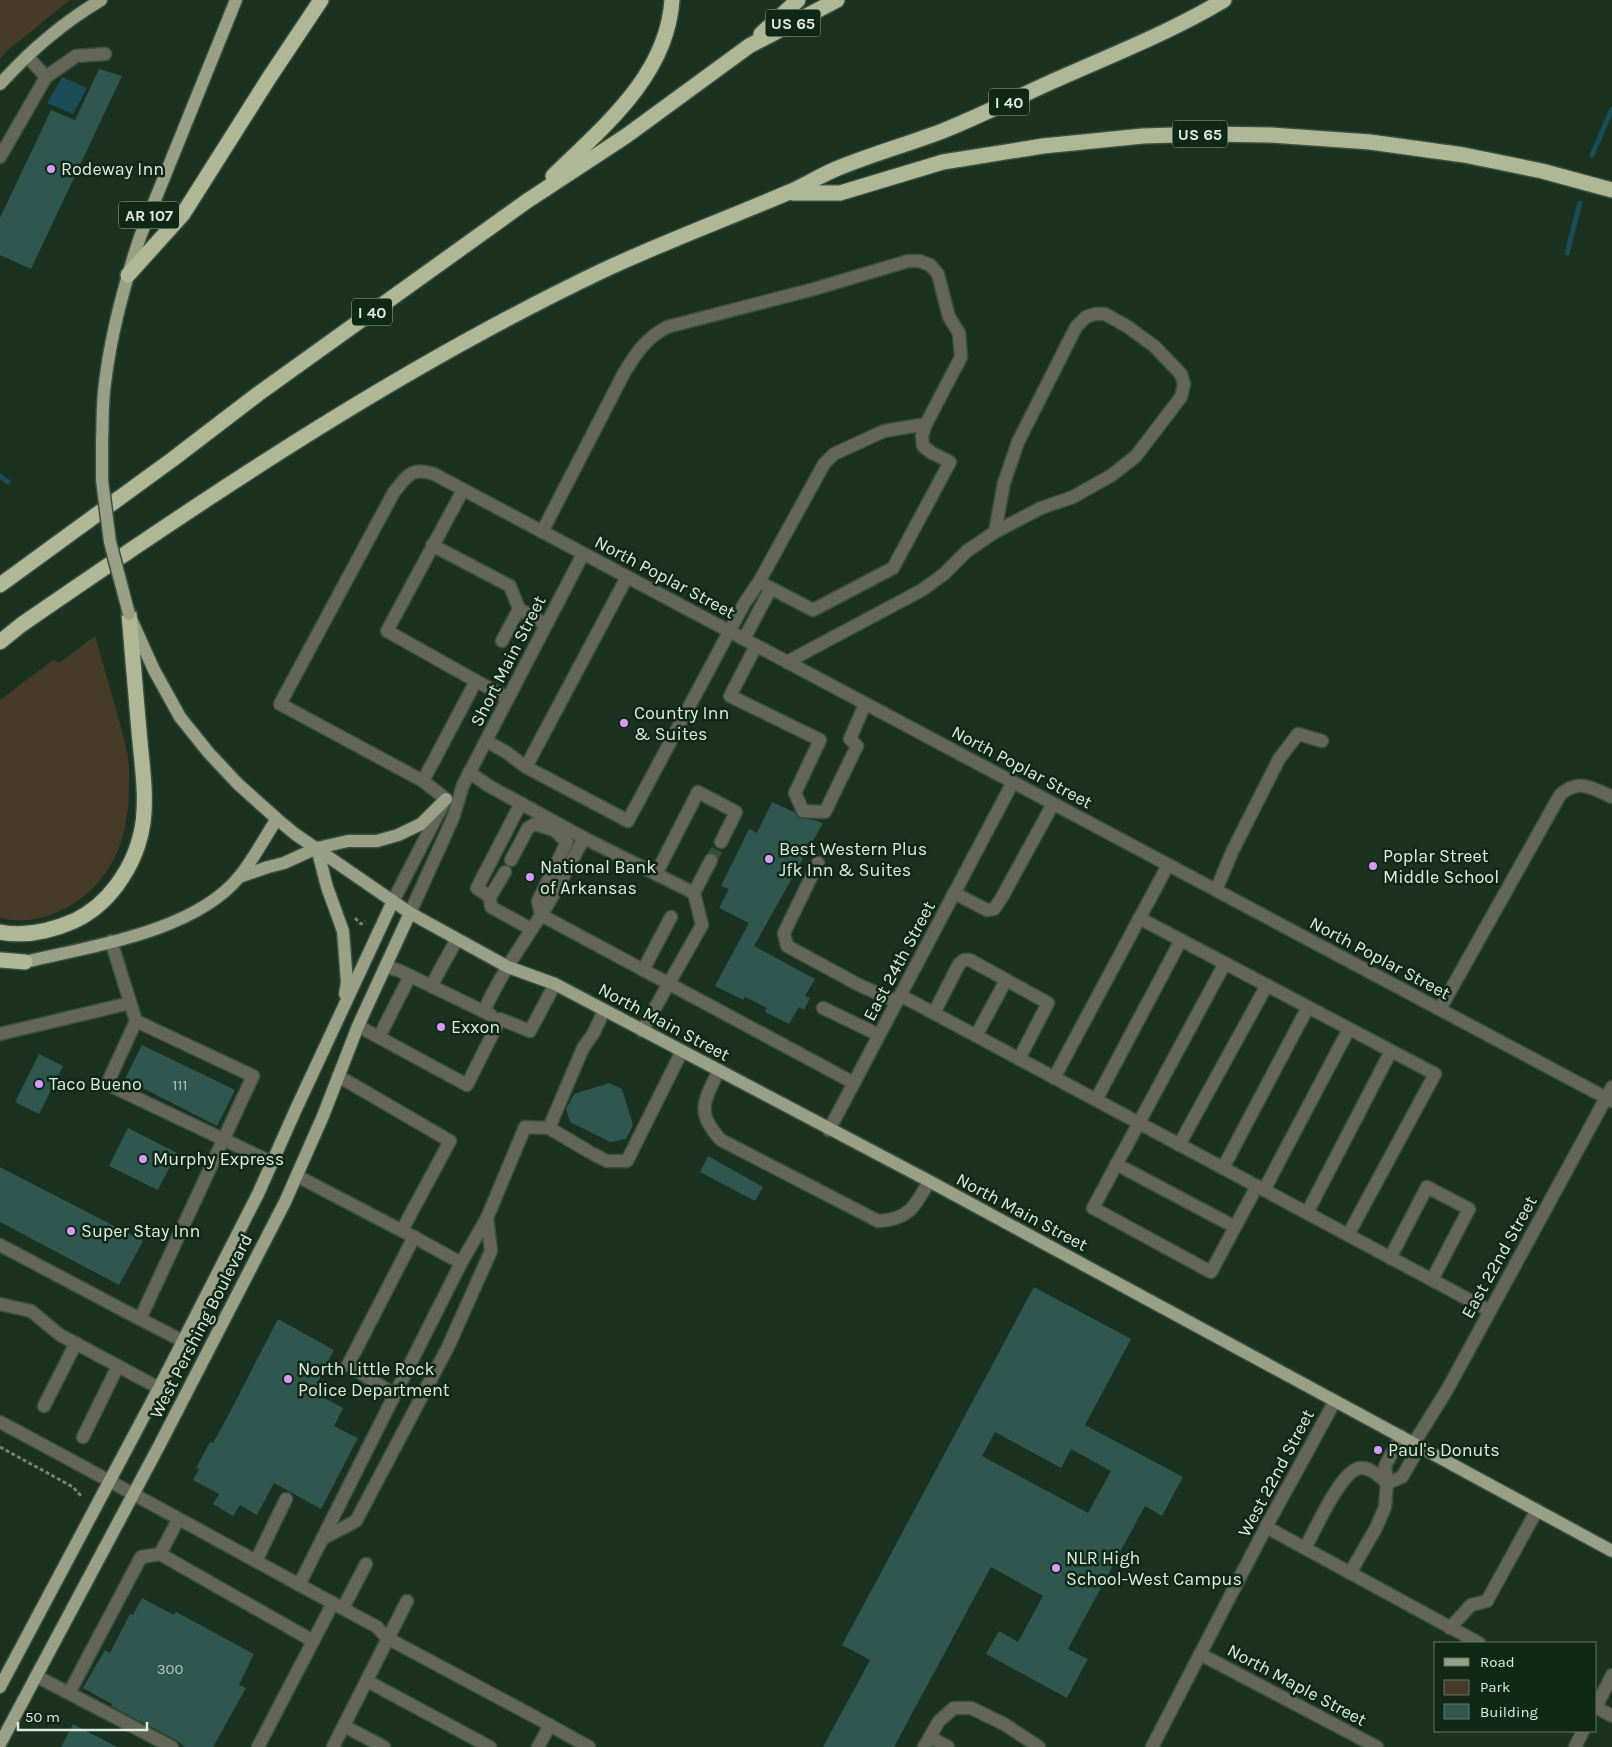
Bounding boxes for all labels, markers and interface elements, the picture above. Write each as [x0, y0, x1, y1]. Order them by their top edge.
road number: US 65 [766, 9, 820, 36]
road number: I 40 [989, 88, 1029, 115]
road number: US 65 [1172, 120, 1228, 148]
place label: Rodeway Inn [61, 158, 164, 180]
marker: Rodeway Inn [45, 163, 57, 175]
road number: AR 107 [119, 202, 179, 228]
road number: I 40 [352, 298, 392, 326]
street label: North Poplar Street [591, 531, 739, 623]
street label: Short Main Street [465, 592, 551, 730]
place label: Country Inn & Suites [634, 702, 729, 745]
marker: Country Inn & Suites [618, 717, 630, 729]
street label: North Poplar Street [948, 721, 1096, 813]
place label: Best Western Plus Jfk Inn & Suites [779, 838, 927, 881]
place label: Poplar Street Middle School [1383, 845, 1499, 888]
marker: Best Western Plus Jfk Inn & Suites [763, 853, 775, 865]
place label: National Bank of Arkansas [540, 856, 656, 899]
marker: Poplar Street Middle School [1367, 860, 1379, 872]
marker: National Bank of Arkansas [524, 871, 536, 883]
street label: East 24th Street [858, 897, 940, 1025]
street label: North Poplar Street [1306, 912, 1454, 1004]
street label: North Main Street [595, 978, 734, 1066]
place label: Exxon [451, 1016, 500, 1038]
marker: Exxon [435, 1021, 447, 1033]
place label: Taco Bueno [49, 1073, 142, 1095]
house number: 111 [173, 1076, 187, 1094]
marker: Taco Bueno [33, 1078, 45, 1090]
place label: Murphy Express [153, 1148, 284, 1170]
marker: Murphy Express [137, 1153, 149, 1165]
street label: North Main Street [953, 1168, 1092, 1256]
street label: East 22nd Street [1456, 1192, 1542, 1322]
place label: Super Stay Inn [81, 1220, 200, 1242]
marker: Super Stay Inn [65, 1225, 77, 1237]
street label: West Pershing Boulevard [145, 1230, 257, 1422]
place label: North Little Rock Police Department [298, 1358, 450, 1401]
marker: North Little Rock Police Department [282, 1373, 294, 1385]
street label: West 22nd Street [1233, 1405, 1319, 1541]
place label: Paul's Donuts [1388, 1439, 1500, 1461]
marker: Paul's Donuts [1372, 1444, 1384, 1456]
place label: NLR High School-West Campus [1066, 1547, 1242, 1590]
marker: NLR High School-West Campus [1050, 1562, 1062, 1574]
street label: North Maple Street [1224, 1639, 1370, 1731]
legend [1434, 1642, 1597, 1732]
text: Road [1480, 1653, 1515, 1671]
house number: 300 [157, 1660, 183, 1678]
text: Park [1480, 1678, 1510, 1696]
scale bar [18, 1700, 146, 1732]
text: Building [1480, 1703, 1538, 1721]
text: 50 m [25, 1708, 60, 1726]

